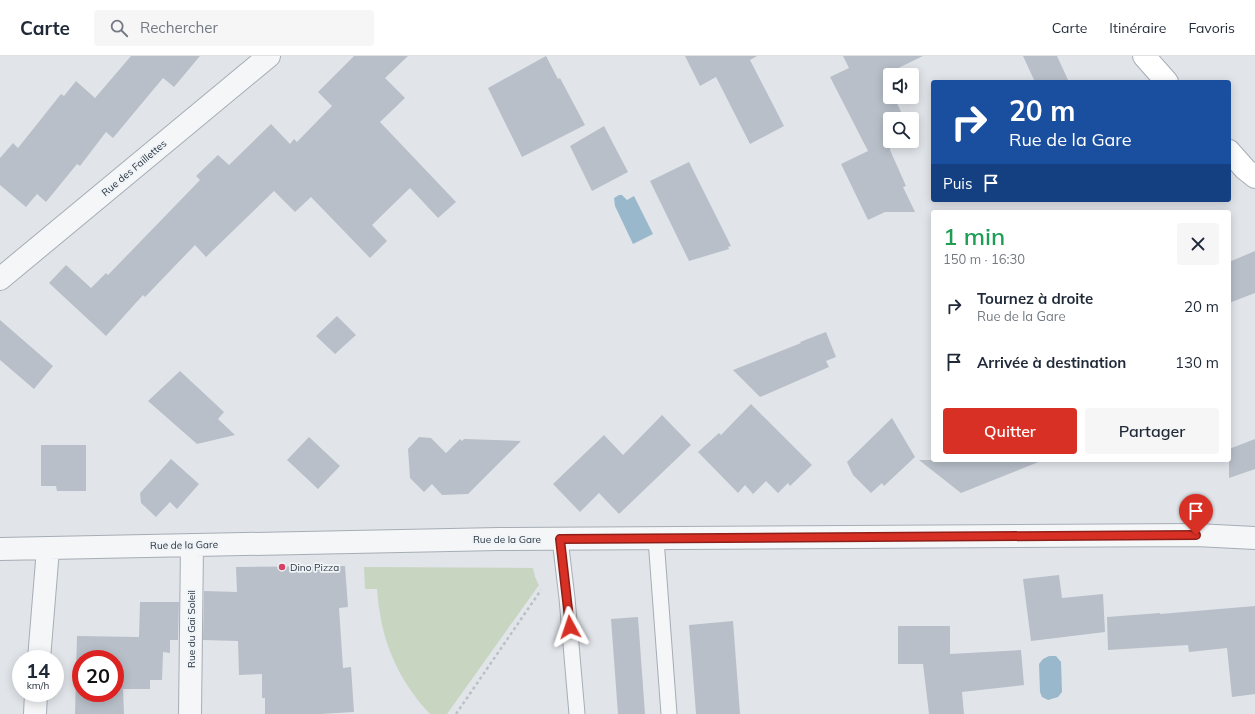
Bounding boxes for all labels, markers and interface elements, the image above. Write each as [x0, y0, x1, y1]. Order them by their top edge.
search box [94, 10, 374, 46]
text: Carte [20, 16, 70, 40]
icon: search [108, 17, 130, 39]
text: Rechercher [140, 18, 218, 37]
text: Carte [1052, 19, 1087, 37]
text: Itinéraire [1109, 19, 1166, 37]
text: Favoris [1188, 19, 1235, 37]
map controls [883, 68, 919, 148]
button: sound [883, 68, 919, 104]
text: 20 m [1009, 93, 1075, 128]
icon: right [943, 96, 995, 148]
button: search [883, 112, 919, 148]
text: Rue de la Gare [1009, 128, 1132, 151]
street label: Rue des Faillettes [99, 137, 169, 199]
icon: arrive [980, 172, 1002, 194]
text: Puis [943, 174, 972, 193]
text: 1 min [943, 221, 1005, 251]
button: close [1177, 223, 1219, 265]
text: 150 m · 16:30 [943, 251, 1025, 267]
text: Tournez à droite [977, 289, 1093, 308]
icon: right [943, 295, 965, 317]
text: 20 m [1184, 297, 1219, 316]
text: Rue de la Gare [977, 308, 1066, 324]
icon: arrive [943, 351, 965, 373]
text: Arrivée à destination [977, 353, 1126, 372]
text: 130 m [1175, 353, 1219, 372]
button: Quitter [943, 408, 1077, 454]
button: Partager [1085, 408, 1219, 454]
pin [1179, 494, 1213, 535]
icon: arrive [1185, 500, 1207, 522]
street label: Rue de la Gare [473, 533, 541, 546]
street label: Rue de la Gare [150, 538, 218, 552]
place label: Dino Pizza [290, 561, 339, 574]
marker: Dino Pizza [277, 562, 287, 572]
street label: Rue du Gai Soleil [185, 590, 198, 668]
position arrow [549, 606, 591, 648]
speed limit sign: 20 [72, 650, 124, 702]
text: 14 [26, 658, 50, 683]
text: km/h [27, 679, 49, 692]

